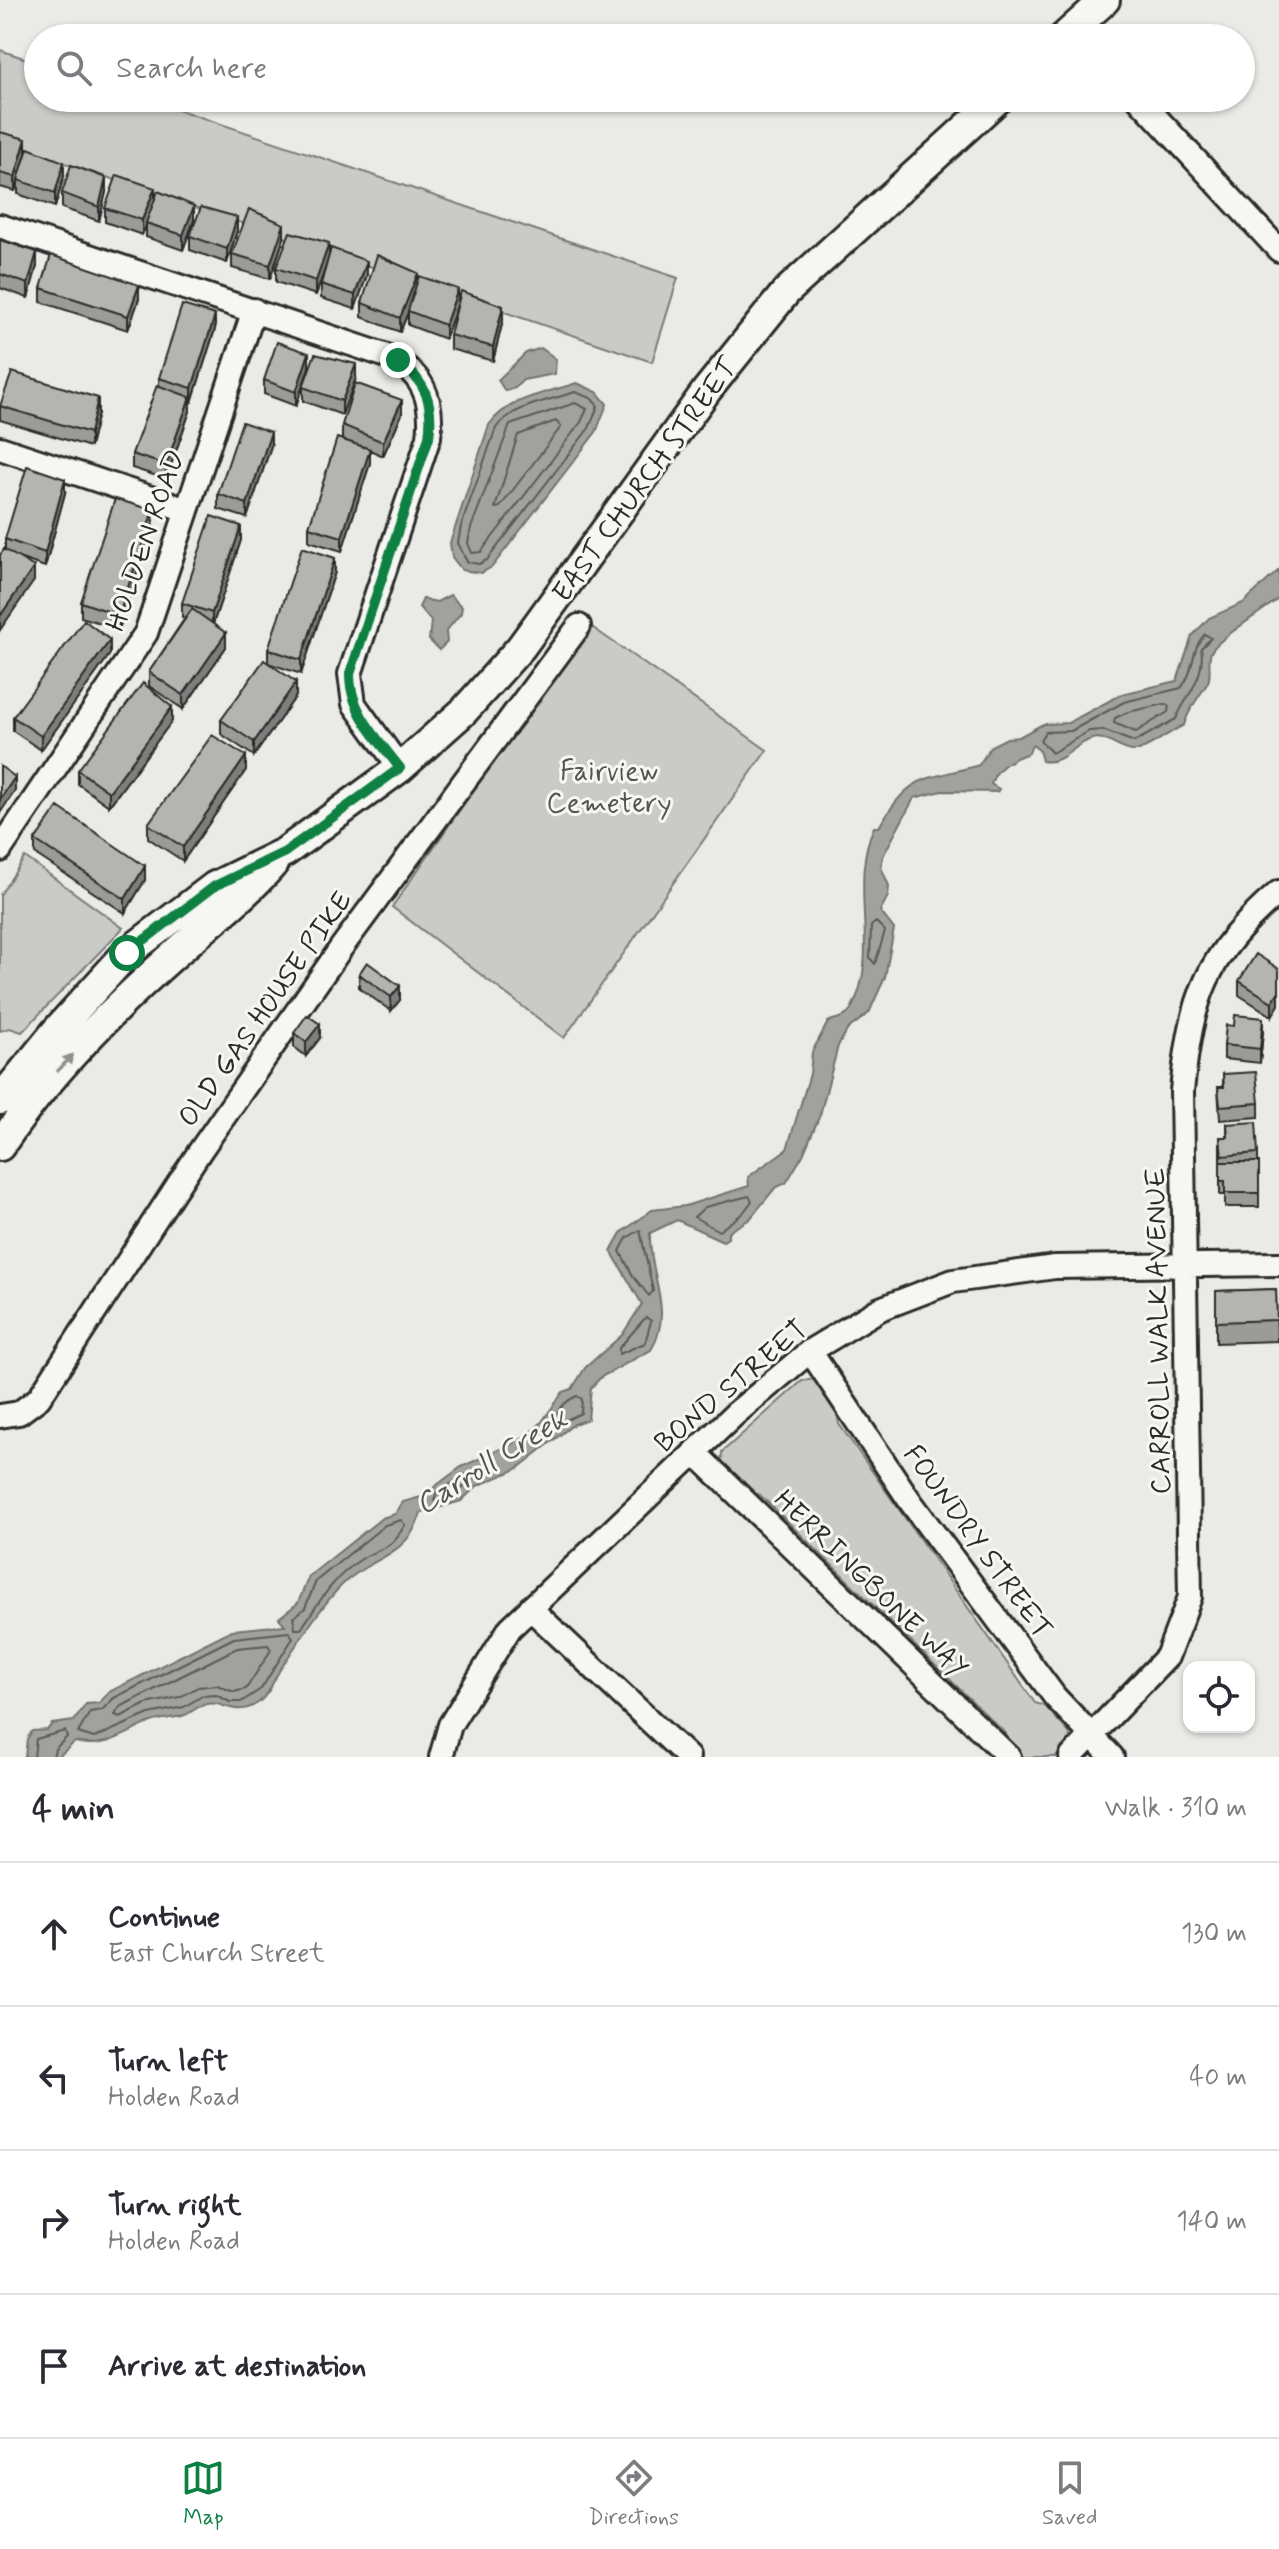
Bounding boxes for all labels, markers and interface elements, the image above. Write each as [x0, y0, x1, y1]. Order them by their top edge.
search box [24, 24, 1255, 112]
icon: search [52, 46, 96, 90]
text: Search here [116, 49, 267, 88]
route end [380, 342, 416, 378]
street label: EAST CHURCH STREET [545, 350, 748, 610]
street label: HOLDEN ROAD [98, 445, 195, 637]
park label: Fairview Cemetery [547, 754, 671, 823]
street label: OLD GAS HOUSE PIKE [171, 884, 362, 1135]
route start [109, 935, 145, 971]
one-way arrow [56, 1053, 74, 1072]
street label: CARROLL WALK AVENUE [1138, 1167, 1181, 1495]
street label: BOND STREET [647, 1312, 816, 1462]
water label: Carroll Creek [408, 1400, 576, 1524]
street label: FOUNDRY STREET [894, 1438, 1060, 1647]
street label: HERRINGBONE WAY [765, 1482, 976, 1687]
map controls [1183, 1661, 1255, 1733]
button: locate [1183, 1661, 1255, 1733]
text: 4 min [32, 1787, 115, 1832]
text: Walk · 310 m [1105, 1792, 1247, 1826]
text: Continue [108, 1898, 220, 1937]
icon: ahead [32, 1912, 76, 1956]
text: 130 m [1181, 1917, 1247, 1951]
text: East Church Street [108, 1937, 325, 1971]
text: Turn left [108, 2042, 228, 2081]
icon: left [32, 2056, 76, 2100]
text: 40 m [1189, 2061, 1247, 2095]
text: Holden Road [108, 2081, 240, 2115]
text: Turn right [108, 2186, 241, 2225]
icon: right [32, 2200, 76, 2244]
text: 140 m [1176, 2205, 1247, 2239]
text: Holden Road [108, 2225, 240, 2259]
icon: arrive [32, 2344, 76, 2388]
text: Arrive at destination [108, 2347, 366, 2386]
tab: Map [181, 2456, 225, 2532]
tab: Directions [588, 2456, 679, 2532]
tab: Saved [1042, 2456, 1097, 2532]

